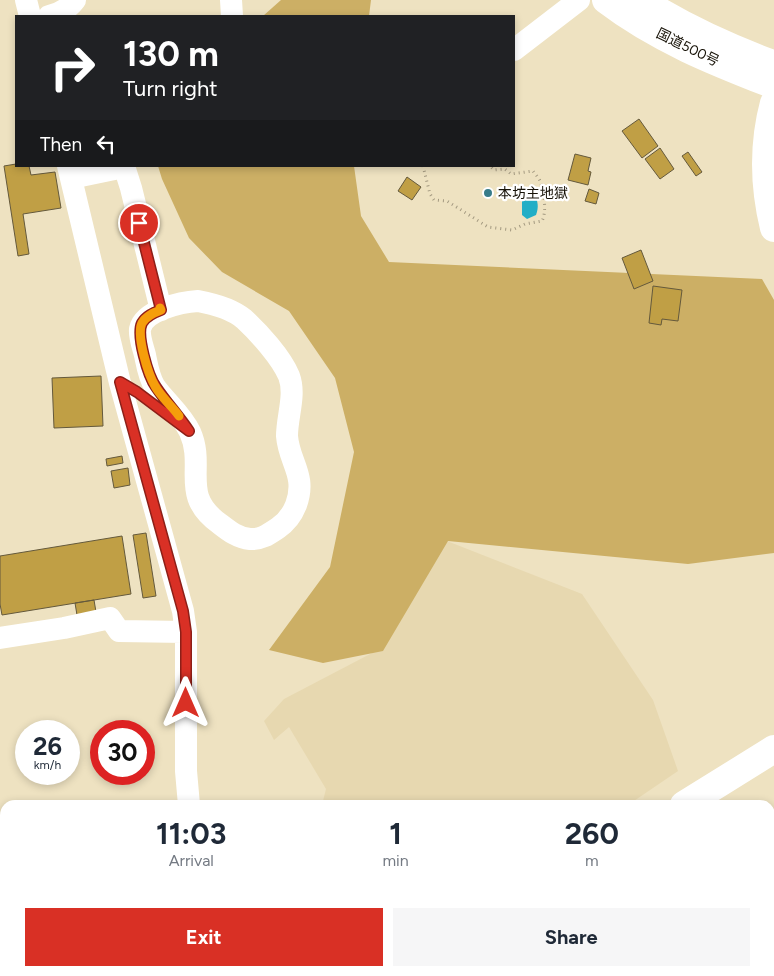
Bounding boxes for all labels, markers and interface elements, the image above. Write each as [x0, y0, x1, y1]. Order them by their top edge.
street label: 国道500号 [653, 25, 722, 70]
text: 130 m [123, 33, 219, 75]
icon: right [40, 35, 105, 100]
text: Turn right [123, 75, 218, 102]
icon: left [92, 130, 120, 158]
text: Then [40, 133, 82, 156]
place label: 本坊主地獄 [498, 185, 568, 202]
marker: 本坊主地獄 [482, 187, 494, 199]
pin [118, 202, 160, 244]
icon: arrive [125, 209, 153, 237]
position arrow [159, 676, 211, 728]
speed limit sign: 30 [90, 720, 155, 785]
text: 26 [33, 731, 62, 761]
text: km/h [34, 758, 61, 772]
text: 11:03 [156, 815, 226, 852]
text: 1 [389, 815, 402, 852]
text: 260 [565, 815, 619, 852]
text: Arrival [169, 851, 214, 870]
text: min [382, 851, 409, 870]
text: m [585, 851, 599, 870]
button: Exit [25, 908, 383, 966]
button: Share [393, 908, 750, 966]

